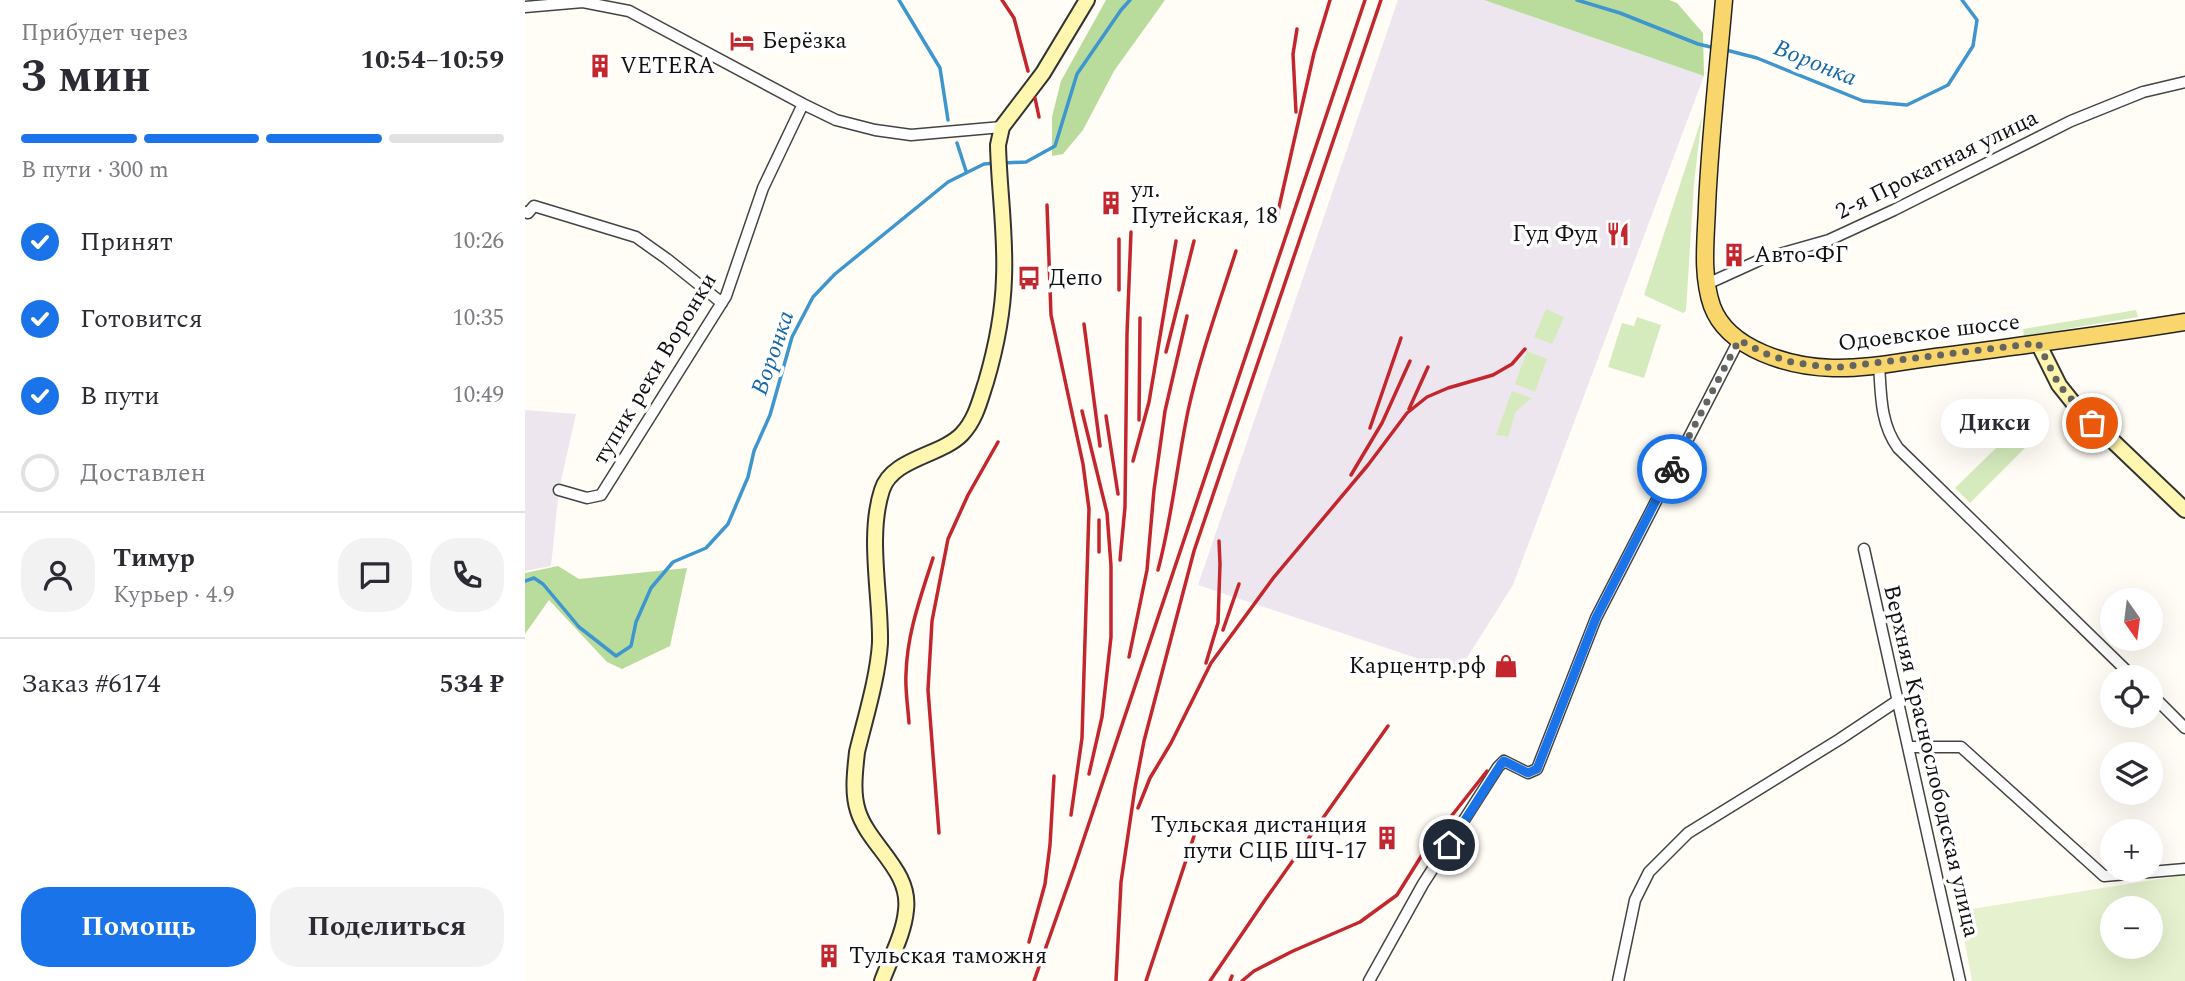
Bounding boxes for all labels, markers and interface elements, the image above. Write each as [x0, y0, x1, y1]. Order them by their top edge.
text: Прибудет через [21, 16, 188, 51]
place label: Берёзка [762, 24, 847, 59]
hotel icon: Берёзка [728, 27, 756, 55]
water label: Воронка [1768, 30, 1862, 96]
text: 10:54–10:59 [360, 40, 504, 80]
text: 3 мин [21, 42, 151, 112]
place label: VETERA [620, 49, 715, 84]
building icon: VETERA [586, 52, 614, 80]
street label: 2-я Прокатная улица [1830, 101, 2044, 229]
text: В пути · 300 m [21, 153, 169, 188]
place label: ул. Путейская, 18 [1130, 173, 1278, 234]
building icon: ул. Путейская, 18 [1097, 189, 1125, 217]
place label: Гуд Фуд [1512, 217, 1598, 252]
restaurant icon: Гуд Фуд [1604, 220, 1632, 248]
text: Принят [80, 222, 173, 262]
icon: check [21, 223, 59, 261]
text: 10:26 [452, 224, 504, 259]
place label: Авто-ФГ [1754, 238, 1848, 273]
building icon: Авто-ФГ [1720, 241, 1748, 269]
place label: Депо [1049, 261, 1103, 296]
bus stop icon: Депо [1015, 264, 1043, 292]
street label: тупик реки Воронки [584, 266, 726, 472]
text: Готовится [80, 299, 203, 339]
icon: check [21, 300, 59, 338]
text: 10:35 [452, 301, 504, 336]
street label: Одоевское шоссе [1836, 304, 2022, 362]
water label: Воронка [742, 306, 804, 400]
text: В пути [80, 376, 160, 416]
icon: check [21, 377, 59, 415]
text: 10:49 [452, 378, 504, 413]
pin [2062, 393, 2122, 453]
callout: Дикси [1941, 398, 2050, 448]
icon: bag [2073, 404, 2111, 442]
text: Дикси [1960, 406, 2030, 441]
courier [1637, 434, 1707, 504]
icon: bike [1653, 450, 1691, 488]
text: Доставлен [80, 453, 206, 493]
button: person [21, 538, 95, 612]
text: Тимур [113, 538, 195, 578]
button: chat [338, 538, 412, 612]
button: phone [430, 538, 504, 612]
text: Курьер · 4.9 [113, 578, 235, 613]
street label: Верхняя Краснослободская улица [1873, 581, 1989, 941]
north arrow [2100, 588, 2163, 651]
map controls [2100, 588, 2163, 959]
place label: Карцентр.рф [1349, 649, 1486, 684]
shop icon: Карцентр.рф [1492, 652, 1520, 680]
text: Заказ #6174 [21, 664, 160, 704]
text: 534 ₽ [439, 664, 504, 704]
button: locate [2100, 665, 2163, 728]
button: layers [2100, 742, 2163, 805]
place label: Тульская дистанция пути СЦБ ШЧ-17 [1151, 808, 1367, 869]
pin [1419, 815, 1479, 875]
button: + [2100, 819, 2163, 882]
building icon: Тульская дистанция пути СЦБ ШЧ-17 [1373, 824, 1401, 852]
icon: home [1430, 826, 1468, 864]
button: Помощь [21, 887, 256, 967]
button: Поделиться [270, 887, 504, 967]
button: − [2100, 896, 2163, 959]
place label: Тульская таможня [849, 939, 1047, 974]
building icon: Тульская таможня [815, 942, 843, 970]

